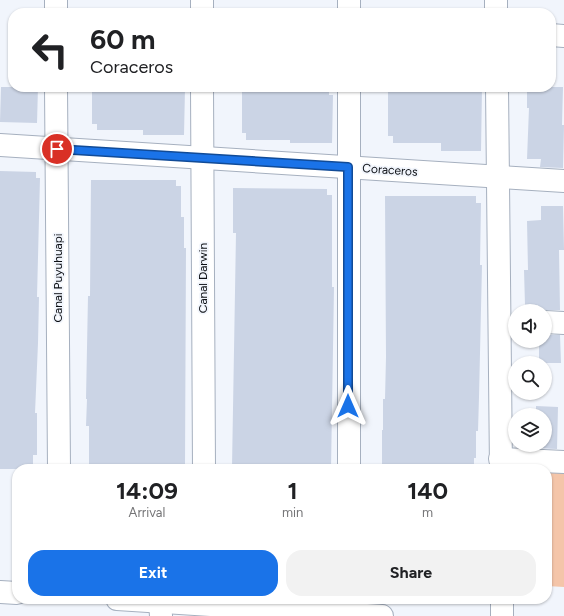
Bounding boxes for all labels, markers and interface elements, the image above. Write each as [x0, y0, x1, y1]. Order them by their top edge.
text: 60 m [90, 22, 155, 56]
icon: left [24, 24, 76, 76]
text: Coraceros [90, 56, 173, 78]
pin [40, 132, 74, 166]
icon: arrive [46, 138, 68, 160]
street label: Coraceros [362, 161, 419, 179]
street label: Canal Puyuhuapi [51, 233, 65, 323]
street label: Canal Darwin [196, 242, 210, 313]
map controls [508, 304, 552, 452]
button: sound [508, 304, 552, 348]
button: search [508, 356, 552, 400]
position arrow [327, 385, 369, 427]
button: layers [508, 408, 552, 452]
text: 14:09 [116, 476, 178, 505]
text: 1 [288, 476, 298, 505]
text: 140 [407, 476, 448, 505]
text: Arrival [129, 505, 165, 520]
text: min [282, 505, 303, 520]
text: m [422, 505, 433, 520]
button: Exit [28, 550, 278, 596]
button: Share [286, 550, 536, 596]

